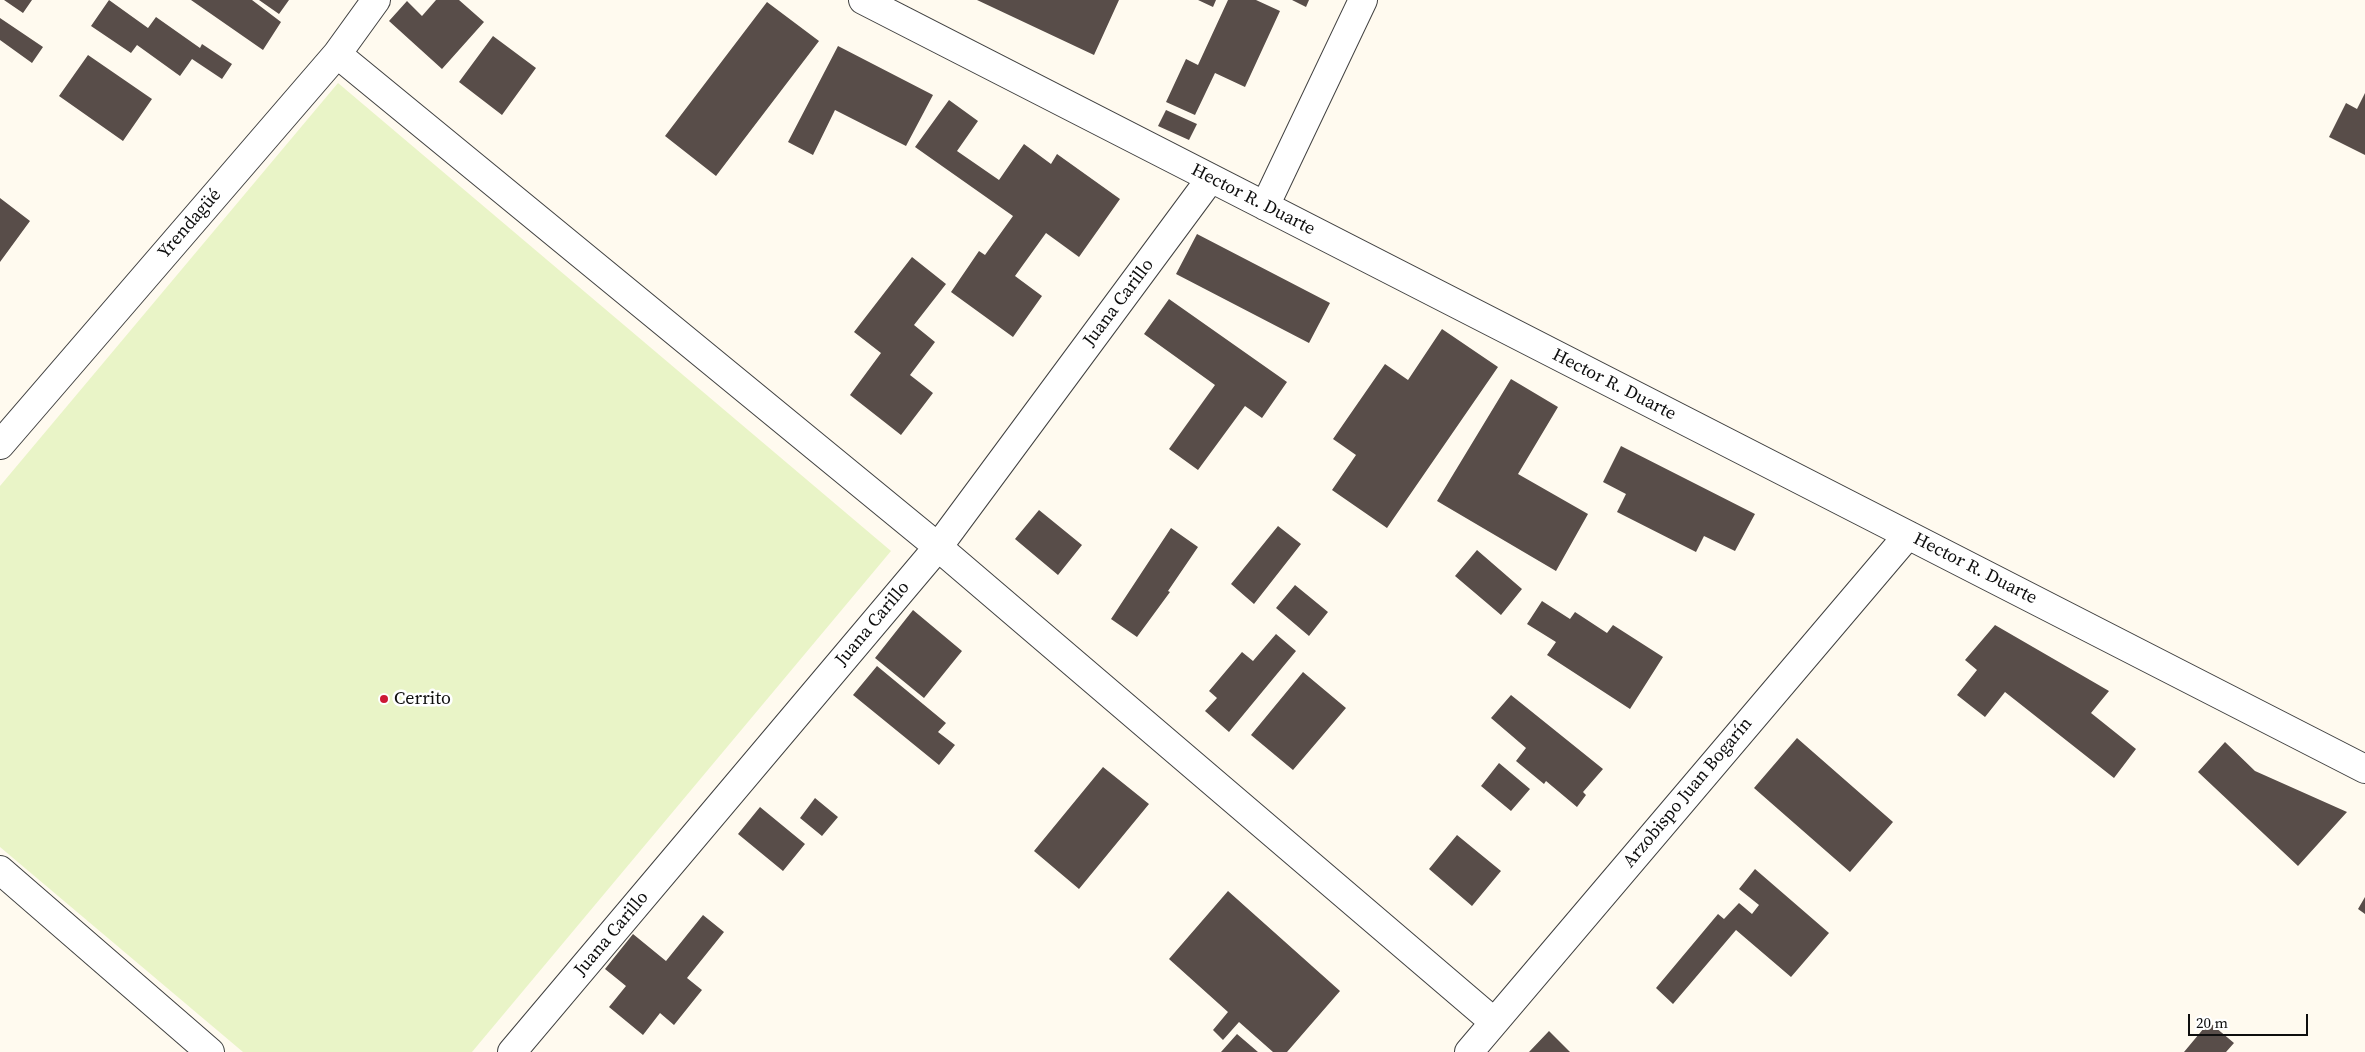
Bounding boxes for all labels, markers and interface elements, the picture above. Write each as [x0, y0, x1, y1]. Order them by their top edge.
street label: Hector R. Duarte [1188, 160, 1318, 240]
street label: Yrendagüé [154, 185, 226, 263]
street label: Juana Carillo [1079, 255, 1159, 351]
street label: Hector R. Duarte [1549, 345, 1679, 425]
street label: Hector R. Duarte [1910, 529, 2040, 609]
street label: Juana Carillo [831, 577, 915, 671]
place label: Cerrito [394, 688, 451, 710]
marker: Cerrito [378, 693, 390, 705]
street label: Arzobispo Juan Bogarín [1619, 714, 1757, 872]
street label: Juana Carillo [570, 887, 654, 981]
scale bar [2190, 1004, 2310, 1036]
text: 20 m [2196, 1012, 2228, 1033]

